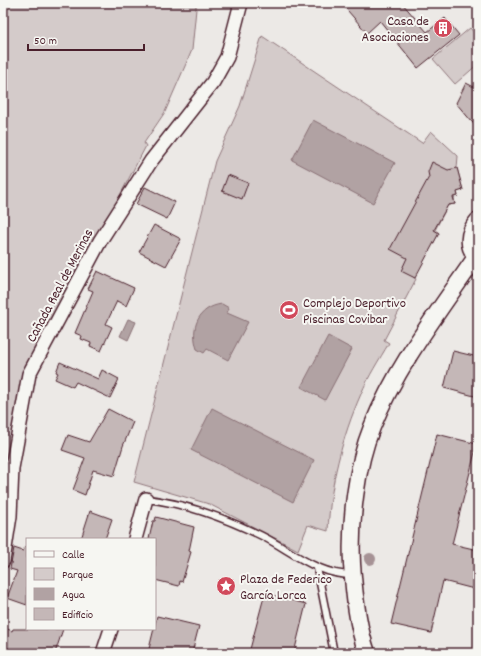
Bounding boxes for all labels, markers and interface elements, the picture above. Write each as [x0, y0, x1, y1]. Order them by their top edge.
place label: Casa de Asociaciones [362, 12, 429, 48]
building icon: Casa de Asociaciones [432, 17, 454, 39]
scale bar [28, 26, 144, 52]
text: 50 m [34, 33, 57, 50]
street label: Cañada Real de Merinas [22, 226, 99, 346]
place label: Complejo Deportivo Piscinas Covibar [303, 294, 406, 330]
sports icon: Complejo Deportivo Piscinas Covibar [278, 299, 300, 321]
legend [26, 538, 156, 630]
text: Calle [62, 547, 85, 564]
text: Parque [62, 567, 93, 584]
place label: Plaza de Federico García Lorca [240, 570, 332, 606]
place icon: Plaza de Federico García Lorca [215, 575, 237, 597]
text: Agua [62, 587, 85, 604]
text: Edificio [62, 607, 93, 624]

